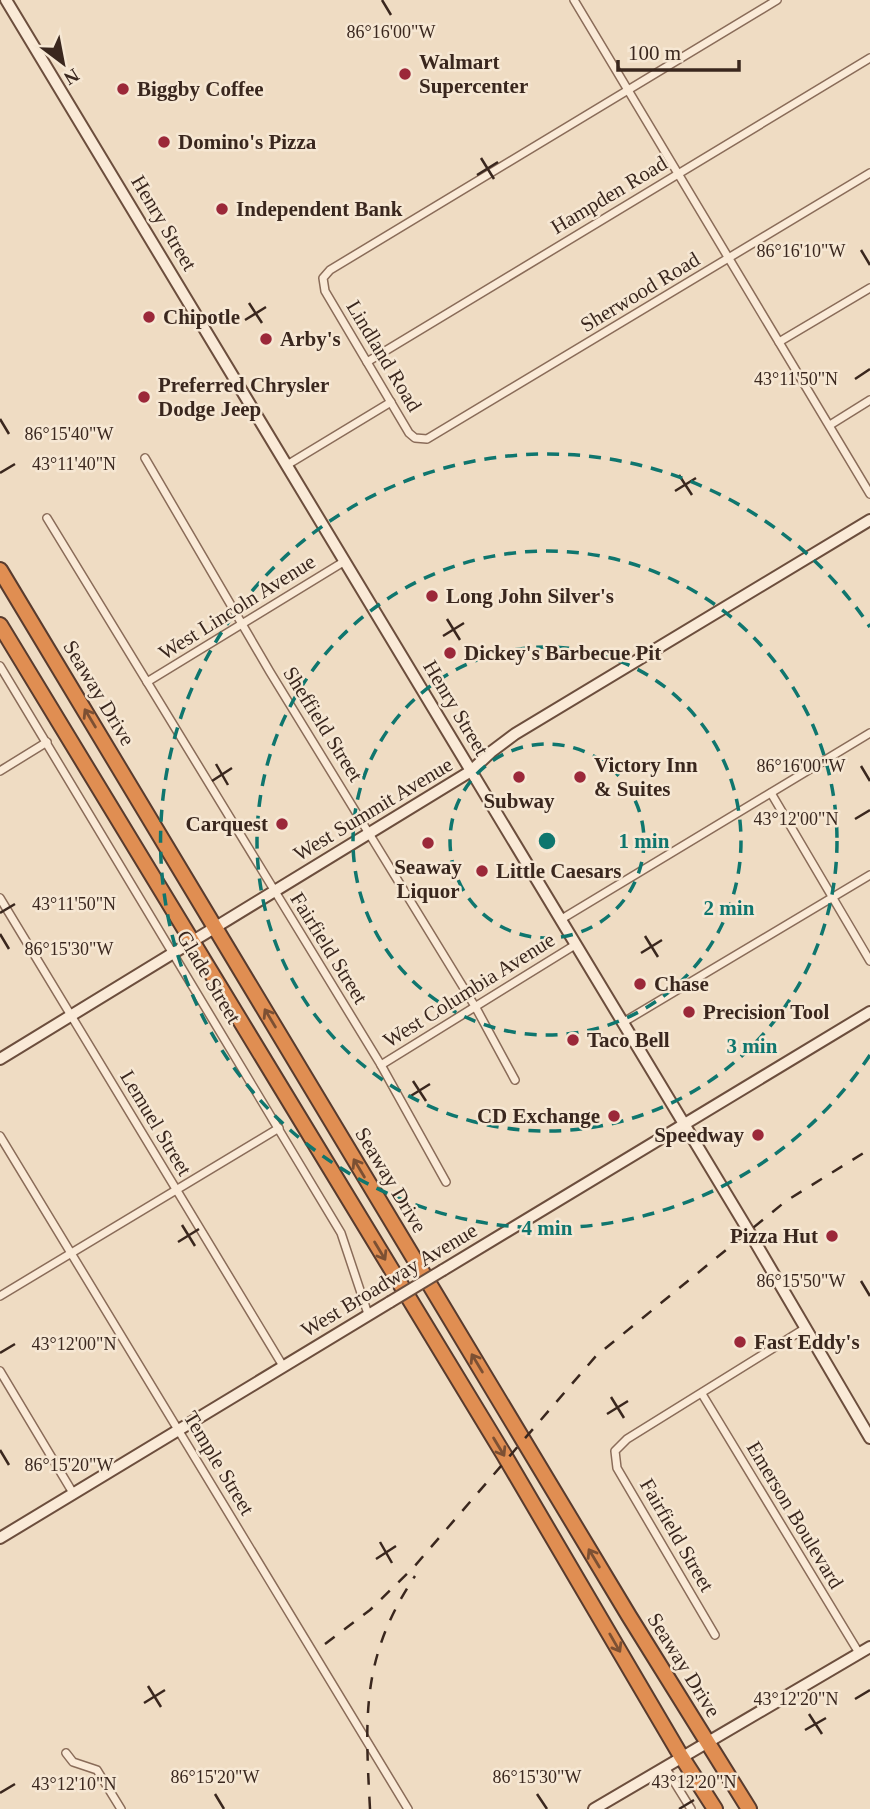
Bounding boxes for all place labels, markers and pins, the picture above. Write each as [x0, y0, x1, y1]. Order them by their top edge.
place label: Walmart Supercenter [419, 50, 528, 98]
marker: Walmart Supercenter [397, 66, 413, 82]
place label: Biggby Coffee [137, 77, 264, 101]
marker: Biggby Coffee [115, 81, 131, 97]
place label: Domino's Pizza [178, 130, 317, 154]
marker: Domino's Pizza [156, 134, 172, 150]
place label: Independent Bank [236, 197, 403, 221]
marker: Independent Bank [214, 201, 230, 217]
place label: Chipotle [163, 305, 240, 329]
marker: Chipotle [141, 309, 157, 325]
place label: Arby's [280, 327, 341, 351]
marker: Arby's [258, 331, 274, 347]
place label: Preferred Chrysler Dodge Jeep [158, 373, 329, 421]
marker: Preferred Chrysler Dodge Jeep [136, 389, 152, 405]
place label: Long John Silver's [446, 584, 614, 608]
marker: Long John Silver's [424, 588, 440, 604]
place label: Dickey's Barbecue Pit [464, 641, 661, 665]
marker: Dickey's Barbecue Pit [442, 645, 458, 661]
place label: Victory Inn & Suites [594, 753, 698, 801]
marker: Subway [511, 769, 527, 785]
marker: Victory Inn & Suites [572, 769, 588, 785]
place label: Subway [483, 789, 555, 813]
place label: Carquest [186, 812, 268, 836]
marker: Carquest [274, 816, 290, 832]
centre of rings [535, 829, 559, 853]
marker: Seaway Liquor [420, 835, 436, 851]
place label: Seaway Liquor [394, 855, 462, 903]
place label: Little Caesars [496, 859, 621, 883]
marker: Little Caesars [474, 863, 490, 879]
place label: Chase [654, 972, 709, 996]
marker: Chase [632, 976, 648, 992]
place label: Precision Tool [703, 1000, 829, 1024]
marker: Precision Tool [681, 1004, 697, 1020]
place label: Taco Bell [587, 1028, 670, 1052]
marker: Taco Bell [565, 1032, 581, 1048]
place label: CD Exchange [477, 1104, 600, 1128]
marker: CD Exchange [606, 1108, 622, 1124]
place label: Speedway [654, 1123, 744, 1147]
marker: Speedway [750, 1127, 766, 1143]
place label: Pizza Hut [730, 1224, 818, 1248]
marker: Pizza Hut [824, 1228, 840, 1244]
place label: Fast Eddy's [754, 1330, 860, 1354]
marker: Fast Eddy's [732, 1334, 748, 1350]

